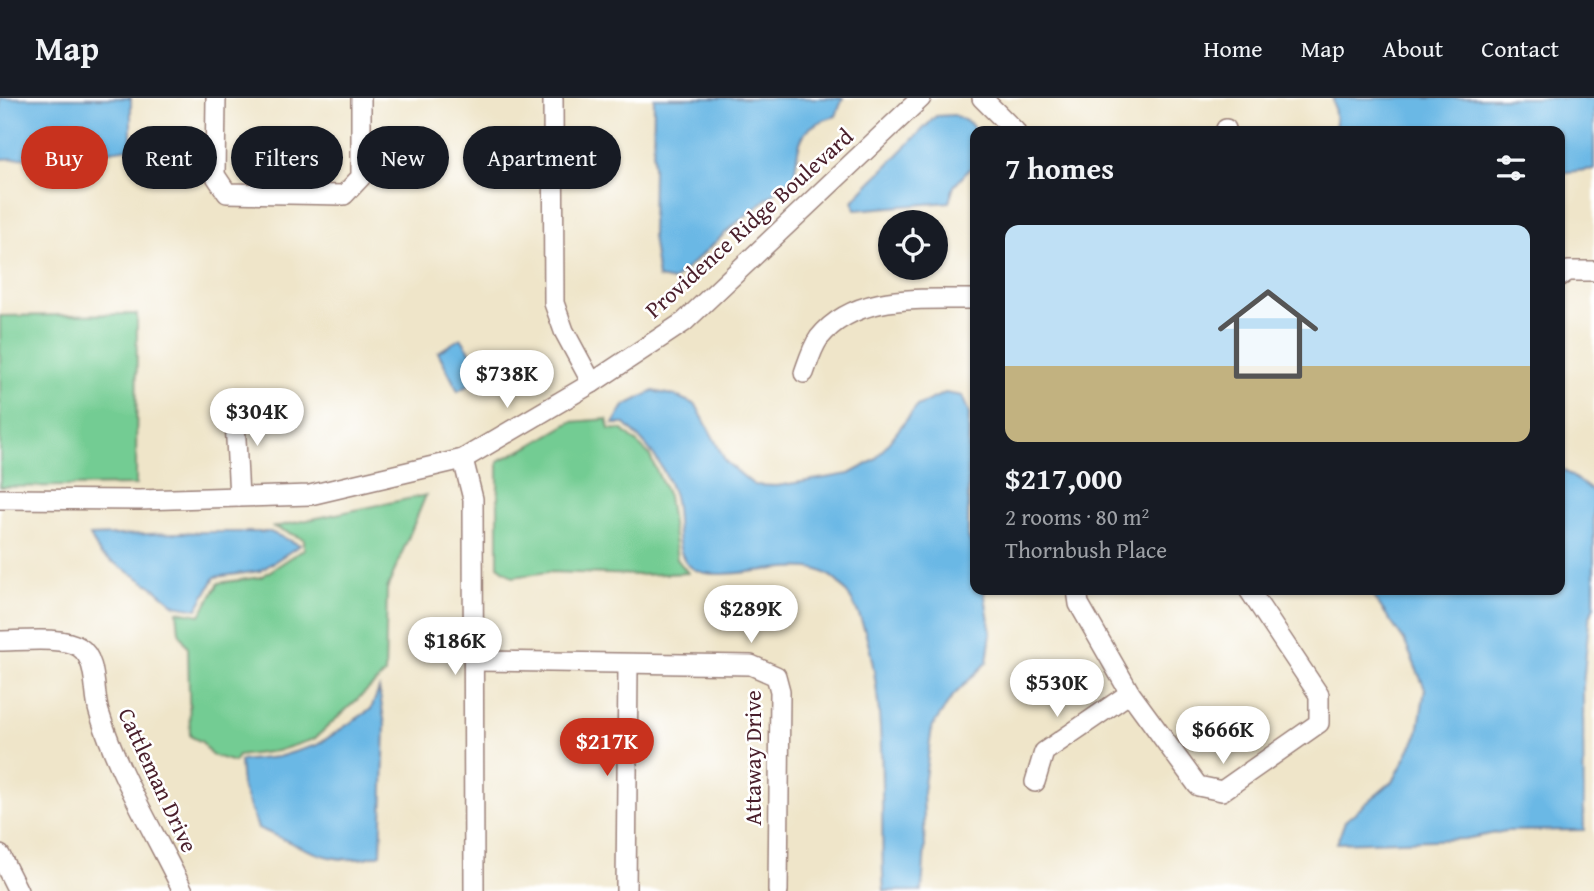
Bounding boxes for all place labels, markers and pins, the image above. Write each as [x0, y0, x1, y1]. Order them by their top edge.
pin: $738K [458, 350, 556, 410]
pin: $304K [208, 388, 306, 448]
pin: $289K [702, 586, 800, 645]
pin: $186K [406, 618, 504, 677]
pin: $530K [1008, 660, 1106, 719]
pin: $666K [1174, 706, 1272, 766]
pin: $217K [558, 718, 656, 778]

